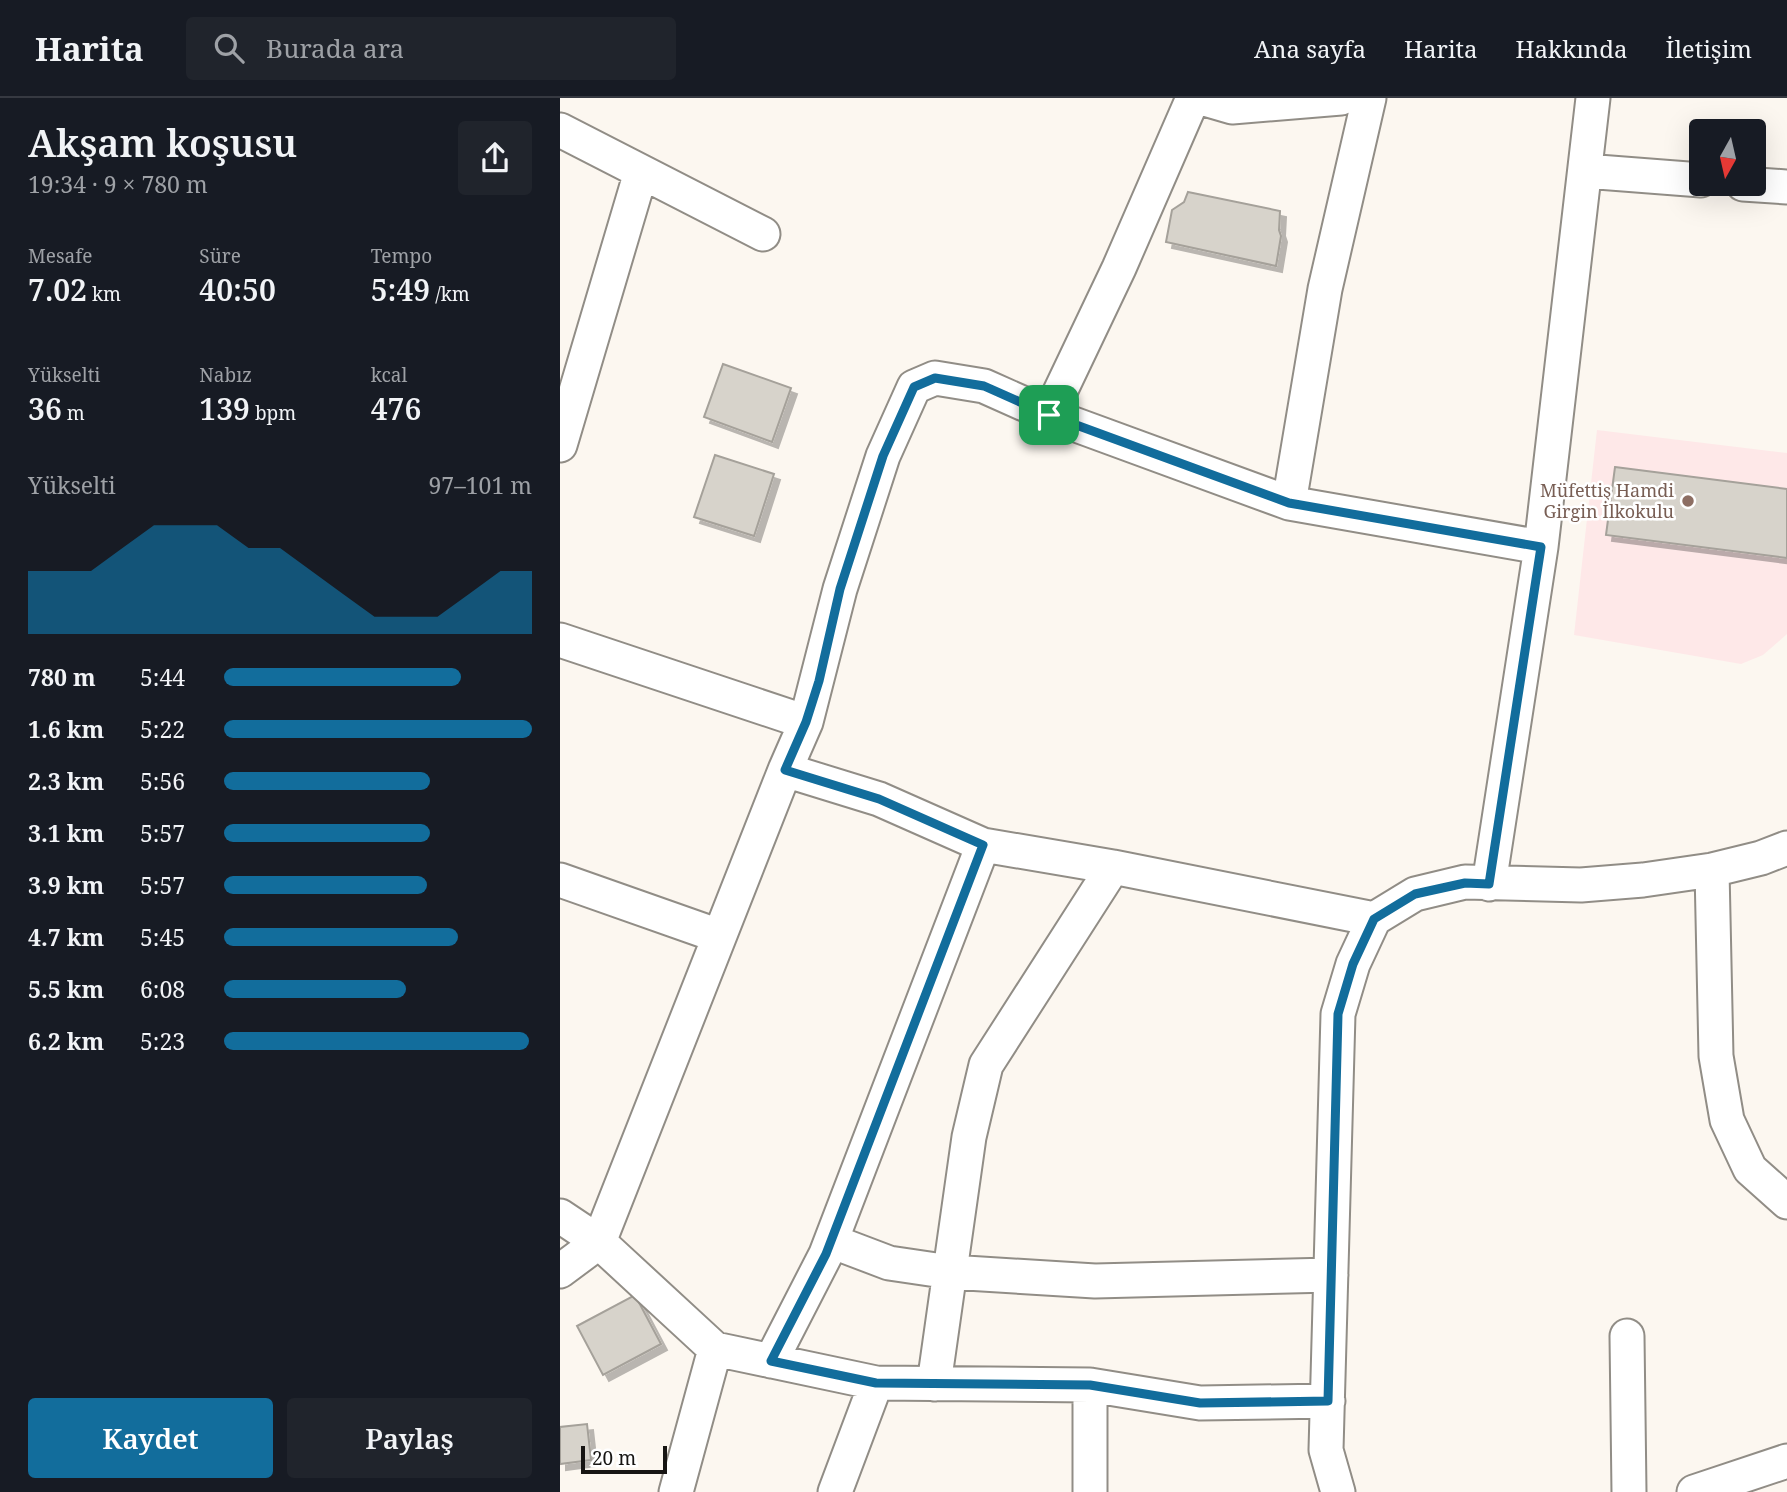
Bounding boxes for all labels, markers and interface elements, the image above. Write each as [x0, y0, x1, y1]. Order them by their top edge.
search box [186, 17, 676, 80]
text: Harita [35, 26, 144, 71]
icon: search [210, 29, 248, 67]
text: Burada ara [266, 30, 404, 66]
text: Ana sayfa [1254, 32, 1366, 65]
text: Harita [1404, 32, 1478, 65]
text: Hakkında [1516, 32, 1628, 65]
text: İletişim [1666, 32, 1752, 65]
text: Akşam koşusu [28, 116, 297, 168]
north arrow [1689, 119, 1766, 196]
map controls [1689, 119, 1766, 196]
button: share [458, 121, 532, 195]
text: 19:34 · 9 × 780 m [28, 168, 208, 200]
text: Mesafe [28, 243, 92, 269]
text: Süre [199, 243, 241, 269]
text: Tempo [371, 243, 432, 269]
text: 7.02 [28, 269, 87, 310]
text: 40:50 [199, 269, 276, 310]
text: 5:49 [371, 269, 430, 310]
text: km [87, 281, 121, 307]
text: /km [430, 281, 470, 307]
text: Yükselti [28, 362, 100, 388]
text: Nabız [199, 362, 252, 388]
text: kcal [371, 362, 407, 388]
pin [1019, 385, 1079, 445]
text: 36 [28, 388, 62, 429]
text: 139 [199, 388, 250, 429]
text: 476 [371, 388, 421, 429]
icon: arrive [1030, 396, 1068, 434]
text: m [62, 400, 85, 426]
text: bpm [250, 400, 296, 426]
text: Yükselti [28, 469, 116, 501]
text: 97–101 m [429, 469, 532, 501]
place label: Müfettiş Hamdi Girgin İlkokulu [1540, 478, 1675, 523]
marker: Müfettiş Hamdi Girgin İlkokulu [1680, 493, 1696, 509]
text: 780 m [28, 661, 96, 693]
text: 5:44 [140, 661, 185, 693]
text: 1.6 km [28, 713, 104, 745]
text: 5:22 [140, 713, 185, 745]
text: 2.3 km [28, 765, 104, 797]
text: 5:56 [140, 765, 185, 797]
text: 3.1 km [28, 817, 104, 849]
text: 5:57 [140, 817, 185, 849]
text: 3.9 km [28, 869, 104, 901]
text: 5:57 [140, 869, 185, 901]
text: 4.7 km [28, 921, 104, 953]
text: 5:45 [140, 921, 185, 953]
text: 5.5 km [28, 973, 104, 1005]
text: 6:08 [140, 973, 185, 1005]
text: 6.2 km [28, 1025, 104, 1057]
text: 5:23 [140, 1025, 185, 1057]
button: Kaydet [28, 1398, 273, 1478]
button: Paylaş [287, 1398, 532, 1478]
scale bar [581, 1443, 667, 1475]
text: 20 m [592, 1445, 636, 1471]

